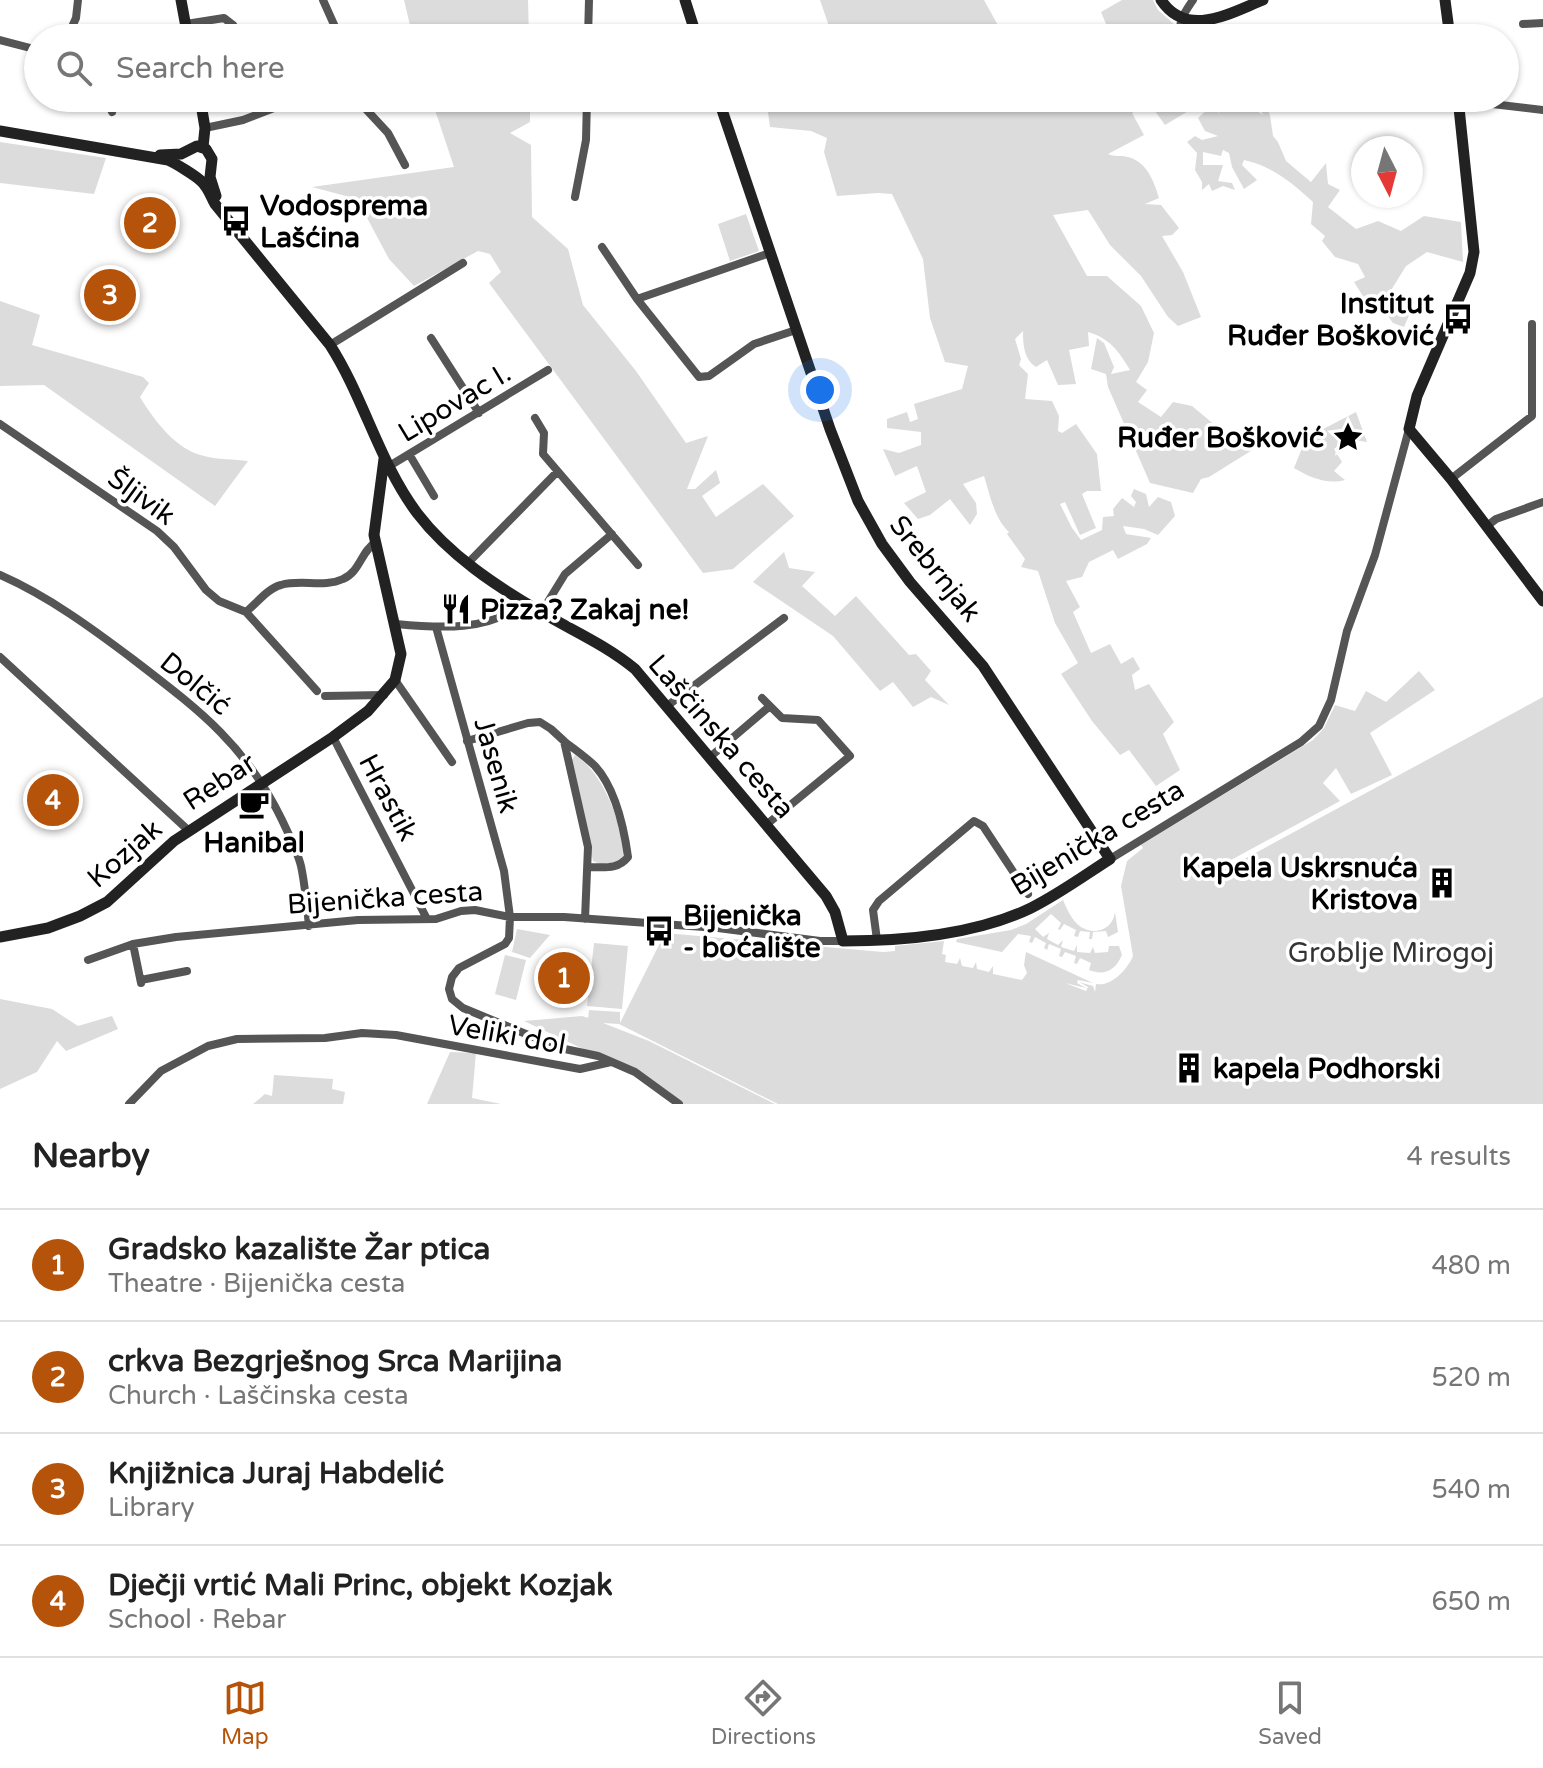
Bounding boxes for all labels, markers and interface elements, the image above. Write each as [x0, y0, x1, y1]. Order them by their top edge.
search box [24, 24, 1519, 112]
icon: search [52, 46, 96, 90]
text: Search here [116, 50, 285, 87]
north arrow [1351, 136, 1423, 208]
place label: Vodosprema Lašćina [260, 189, 428, 255]
pin: 2 [124, 193, 176, 253]
bus stop icon: Vodosprema Lašćina [219, 204, 253, 238]
pin: 3 [84, 265, 136, 325]
place label: Institut Ruđer Bošković [1227, 287, 1434, 353]
bus stop icon: Institut Ruđer Bošković [1441, 302, 1475, 336]
street label: Lipovac I. [392, 356, 517, 450]
your location [800, 370, 840, 410]
place icon: Ruđer Bošković [1331, 420, 1365, 454]
place label: Ruđer Bošković [1117, 421, 1324, 455]
street label: Šljivik [101, 461, 182, 533]
street label: Srebrnjak [882, 509, 988, 629]
restaurant icon: Pizza? Zakaj ne! [439, 592, 473, 626]
place label: Pizza? Zakaj ne! [480, 593, 689, 627]
street label: Dolčić [153, 645, 238, 723]
street label: Laščinska cesta [641, 648, 802, 826]
street label: Jasenik [466, 714, 526, 817]
street label: Rebar [177, 746, 263, 818]
street label: Hrastik [351, 748, 425, 847]
pin: 4 [27, 770, 79, 830]
street label: Bijenička cesta [1005, 773, 1190, 903]
cafe icon: Hanibal [237, 787, 271, 821]
street label: Kozjak [80, 812, 169, 895]
place label: Hanibal [203, 826, 305, 860]
place label: Kapela Uskrsnuća Kristova [1182, 851, 1418, 917]
building icon: Kapela Uskrsnuća Kristova [1425, 866, 1459, 900]
street label: Bijenička cesta [286, 874, 484, 922]
place label: Bijenička - boćalište [683, 899, 821, 965]
bus stop icon: Bijenička - boćalište [642, 914, 676, 948]
park label: Groblje Mirogoj [1288, 936, 1494, 970]
pin: 1 [538, 948, 590, 1008]
street label: Veliki dol [445, 1008, 568, 1062]
building icon: kapela Podhorski [1172, 1051, 1206, 1085]
place label: kapela Podhorski [1213, 1052, 1441, 1086]
text: Nearby [32, 1136, 150, 1177]
text: 4 results [1406, 1141, 1511, 1172]
text: Gradsko kazalište Žar ptica [108, 1231, 490, 1268]
text: 1 [50, 1250, 66, 1281]
text: 480 m [1431, 1250, 1511, 1281]
text: Theatre · Bijenička cesta [108, 1268, 405, 1299]
text: crkva Bezgrješnog Srca Marijina [108, 1343, 562, 1380]
text: 2 [50, 1362, 66, 1393]
text: 520 m [1431, 1362, 1511, 1393]
text: Church · Laščinska cesta [108, 1380, 409, 1411]
text: Knjižnica Juraj Habdelić [108, 1455, 444, 1492]
text: 3 [50, 1474, 66, 1505]
text: 540 m [1431, 1474, 1511, 1505]
text: Library [108, 1492, 194, 1523]
text: Dječji vrtić Mali Princ, objekt Kozjak [108, 1567, 613, 1604]
text: 4 [50, 1586, 66, 1617]
text: 650 m [1431, 1586, 1511, 1617]
text: School · Rebar [108, 1604, 286, 1635]
tab: Map [221, 1676, 269, 1750]
tab: Directions [711, 1676, 816, 1750]
tab: Saved [1258, 1676, 1322, 1750]

